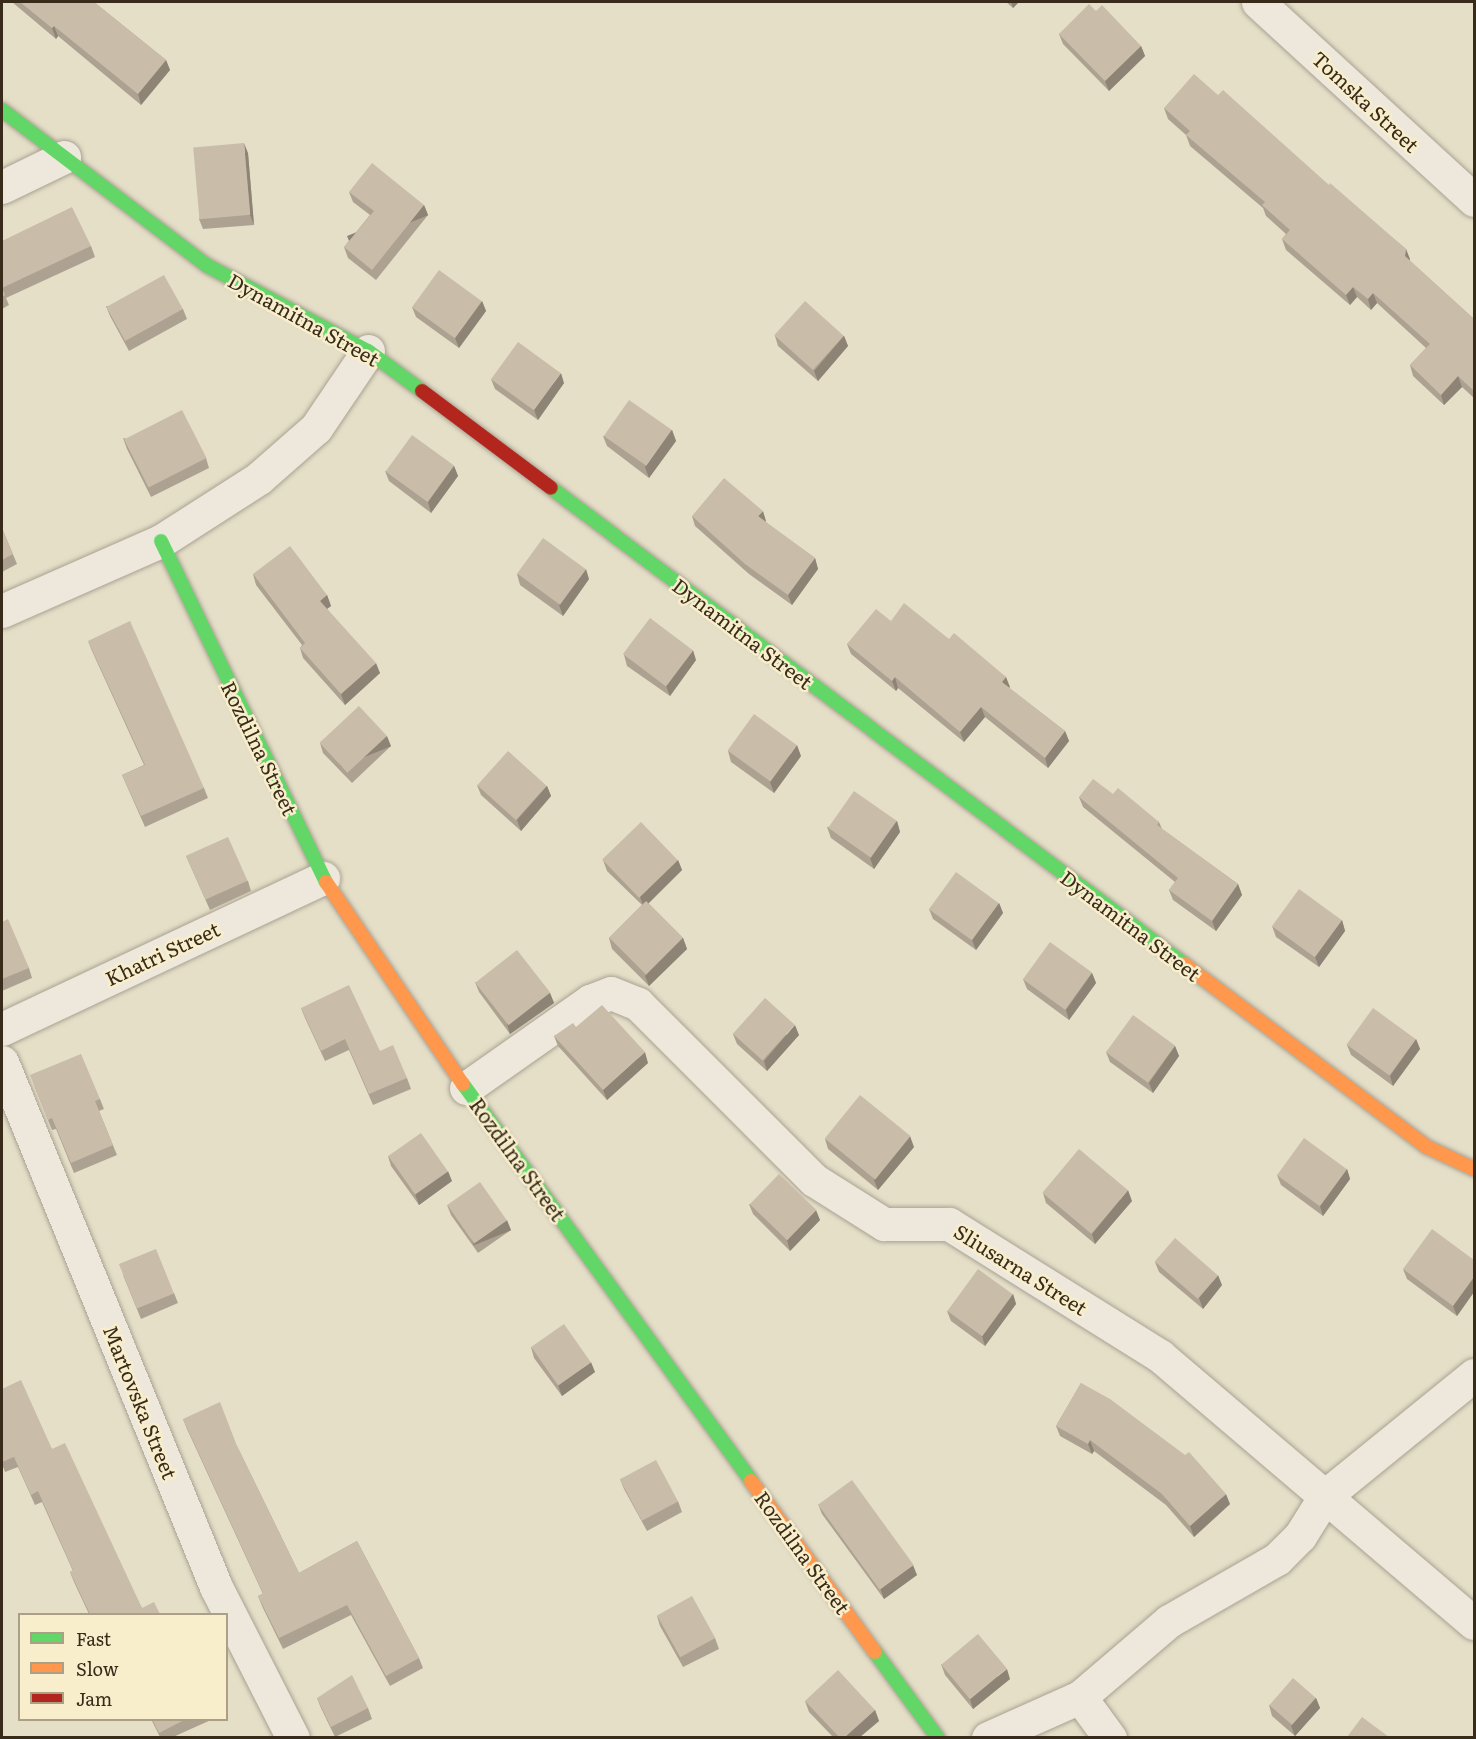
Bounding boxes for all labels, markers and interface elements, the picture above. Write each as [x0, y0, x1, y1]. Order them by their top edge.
street label: Tomska Street [1308, 45, 1424, 157]
street label: Dynamitna Street [224, 268, 384, 370]
street label: Dynamitna Street [668, 573, 818, 693]
street label: Rozdilna Street [217, 677, 303, 819]
street label: Dynamitna Street [1056, 865, 1206, 985]
street label: Khatri Street [101, 916, 223, 990]
street label: Rozdilna Street [465, 1093, 571, 1225]
street label: Sliusarna Street [950, 1218, 1092, 1320]
street label: Martovska Street [99, 1322, 183, 1482]
street label: Rozdilna Street [750, 1486, 856, 1618]
legend [18, 1613, 228, 1721]
text: Fast [76, 1625, 111, 1652]
text: Slow [76, 1655, 118, 1682]
text: Jam [76, 1685, 112, 1712]

